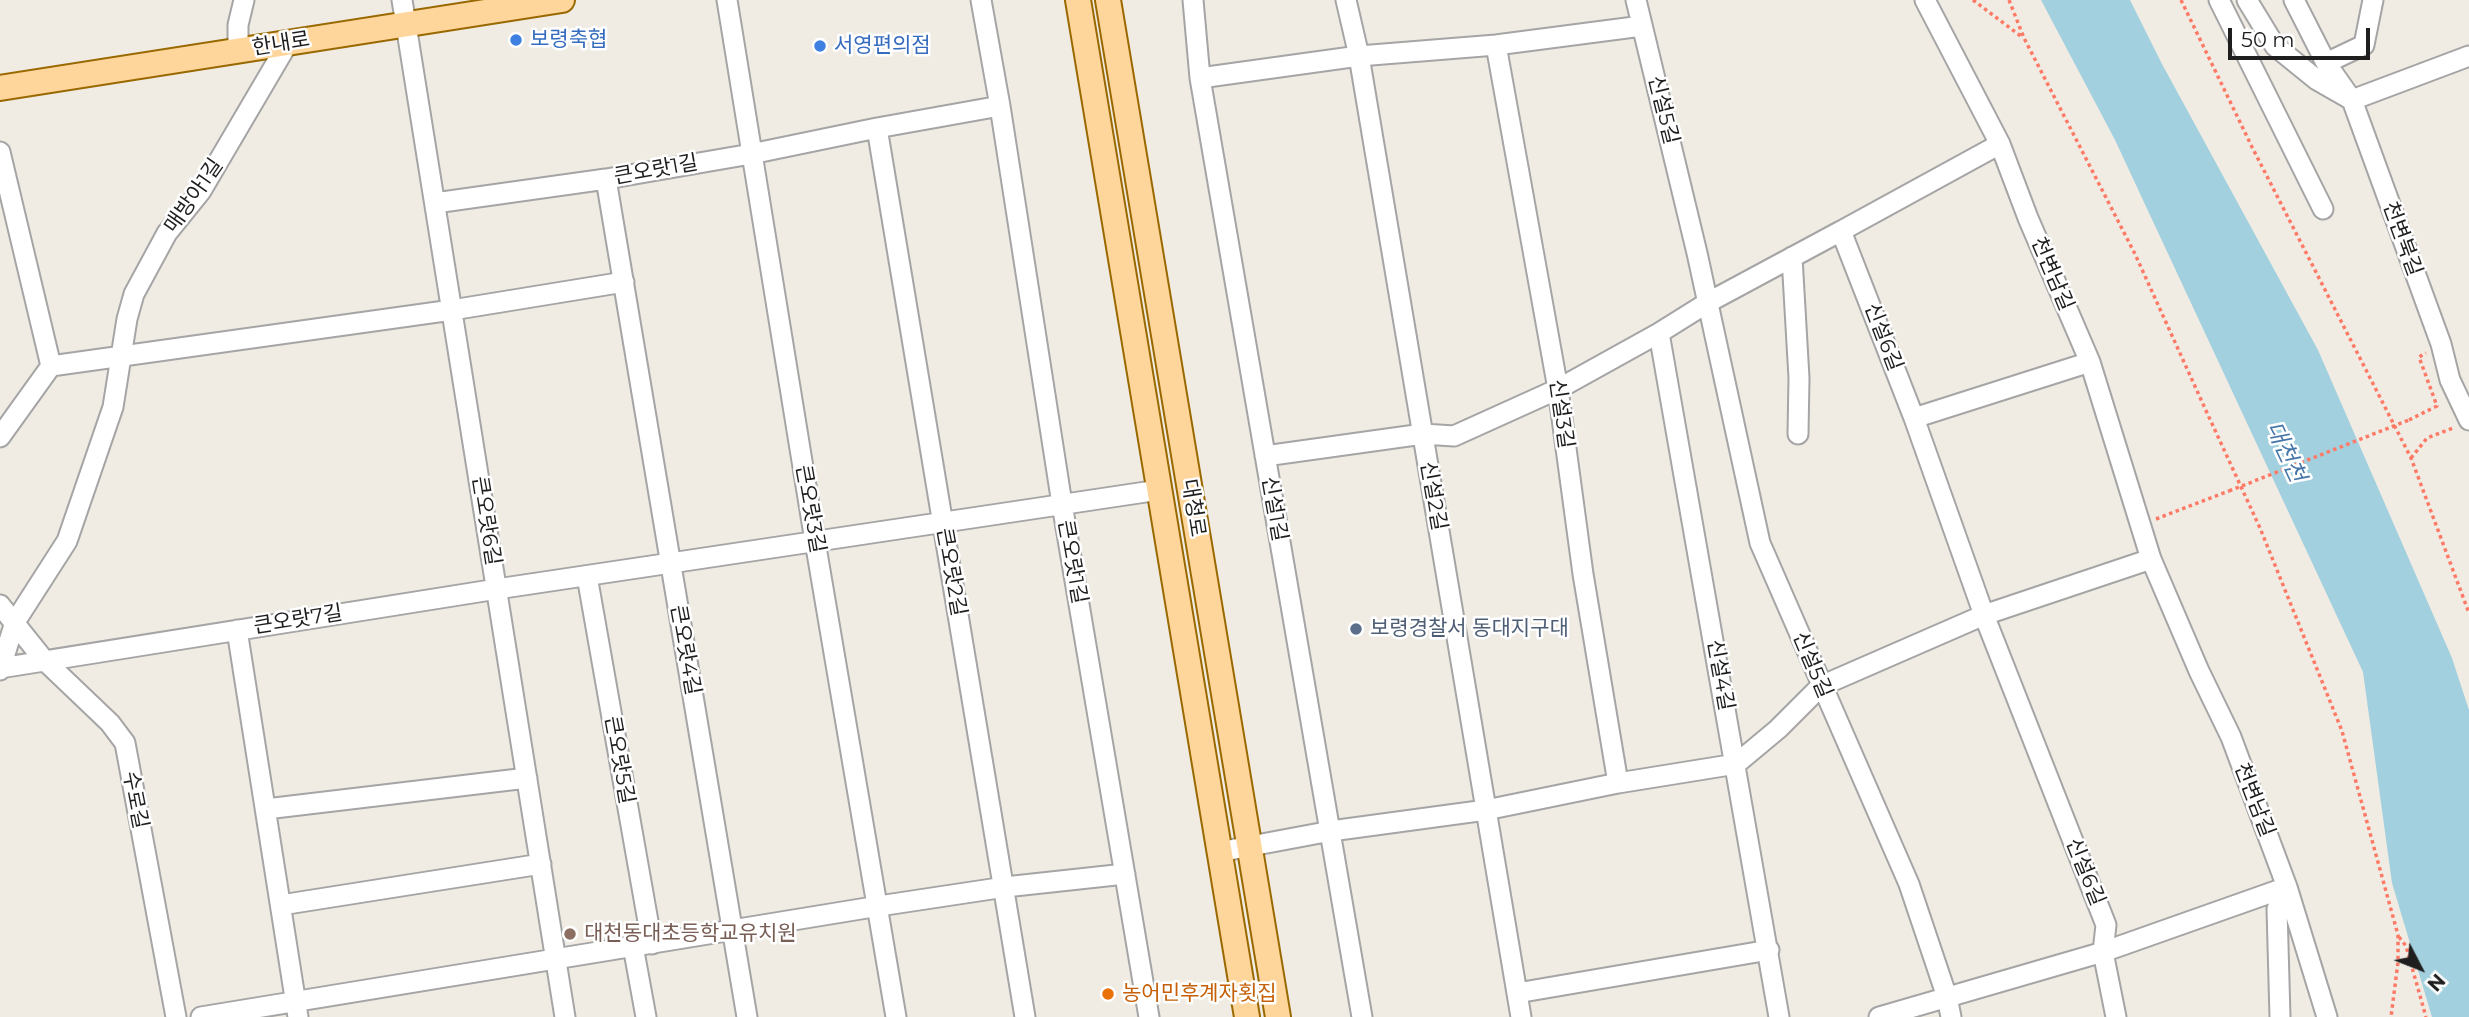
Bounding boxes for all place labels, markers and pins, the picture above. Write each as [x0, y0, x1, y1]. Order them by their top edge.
place label: 보령축협 [530, 27, 607, 53]
marker: 보령축협 [508, 32, 524, 48]
place label: 서영편의점 [834, 33, 931, 59]
marker: 서영편의점 [812, 38, 828, 54]
place label: 보령경찰서 동대지구대 [1370, 616, 1569, 642]
marker: 보령경찰서 동대지구대 [1348, 621, 1364, 637]
place label: 대천동대초등학교유치원 [584, 921, 797, 947]
marker: 대천동대초등학교유치원 [562, 926, 578, 942]
place label: 농어민후계자횟집 [1122, 981, 1277, 1007]
marker: 농어민후계자횟집 [1100, 986, 1116, 1002]

